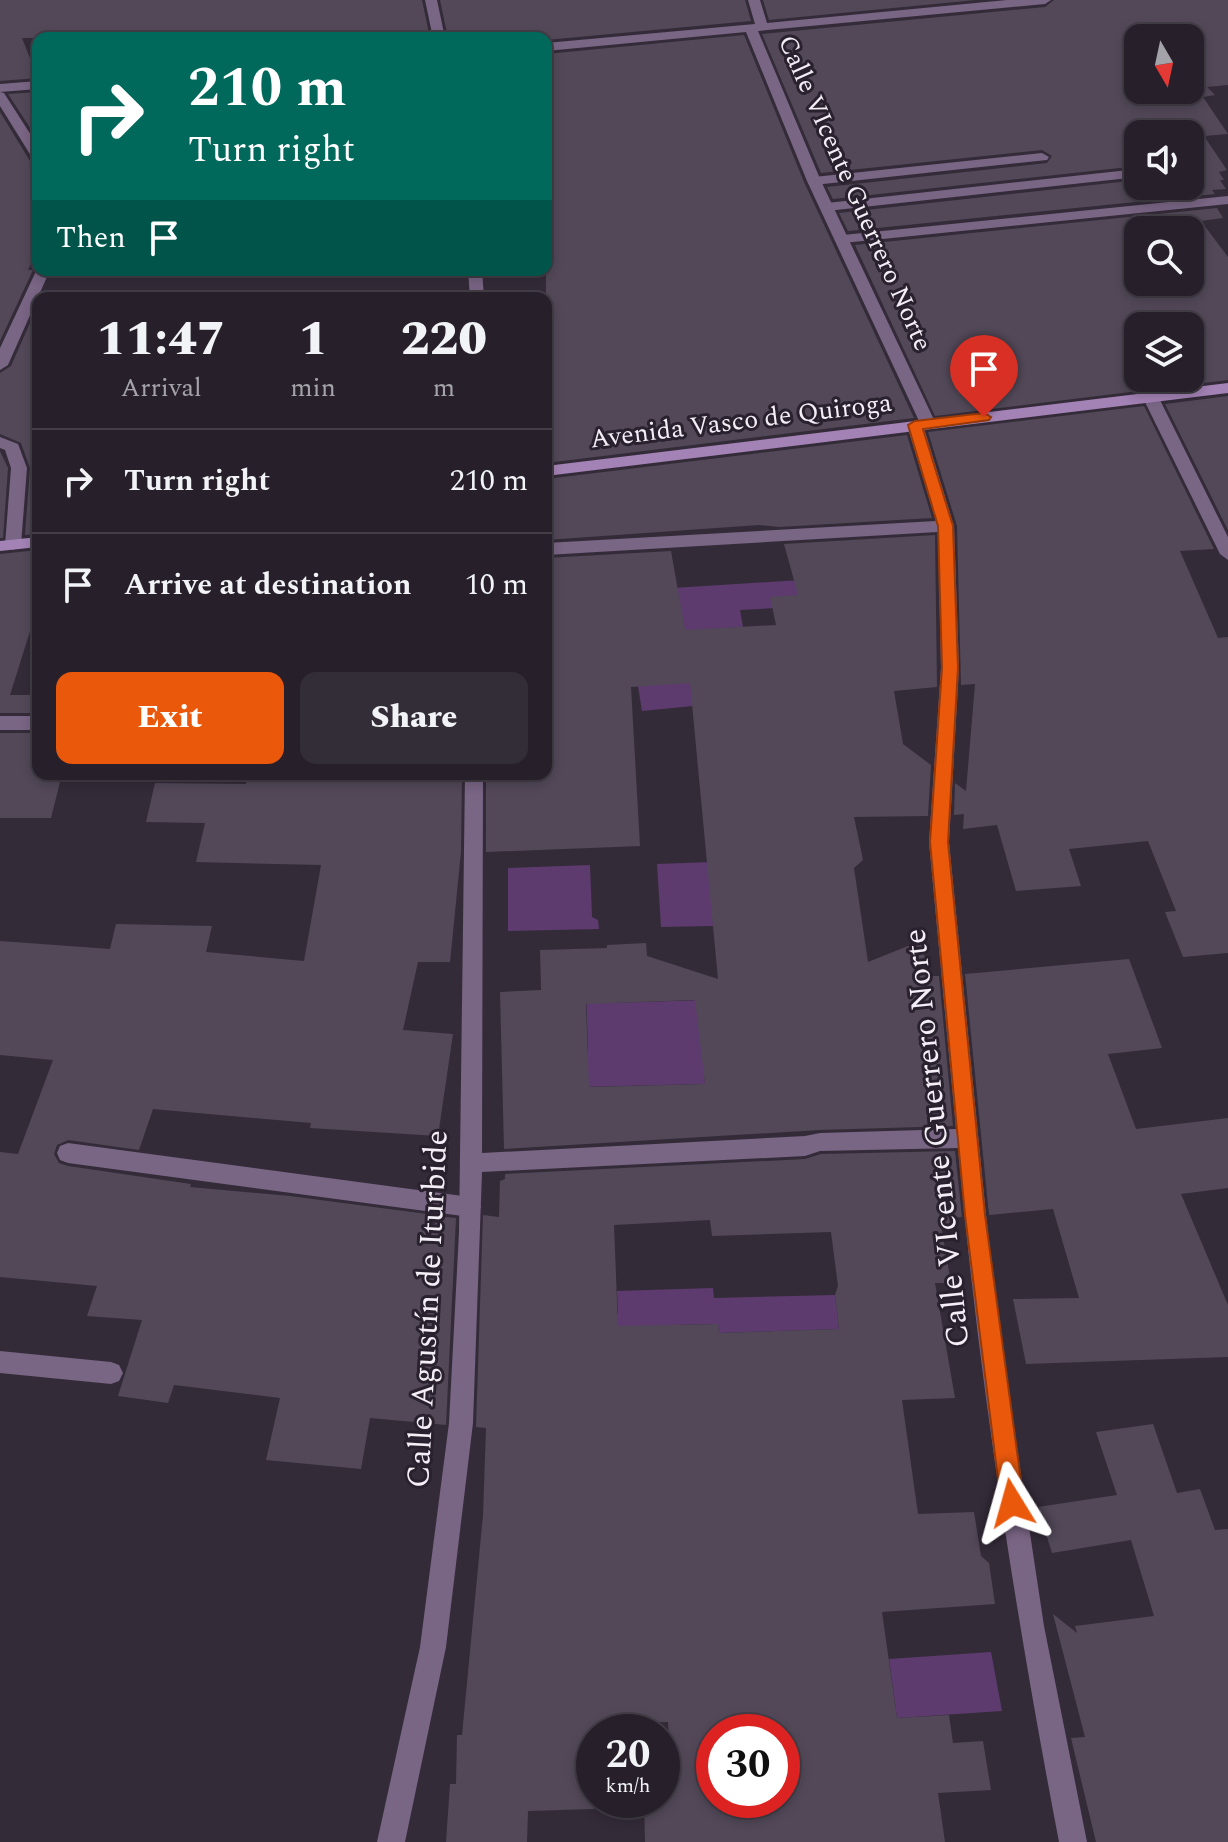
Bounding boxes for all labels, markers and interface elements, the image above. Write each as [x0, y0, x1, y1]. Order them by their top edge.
north arrow [1124, 24, 1204, 104]
map controls [1124, 24, 1204, 392]
street label: Calle VIcente Guerrero Norte [767, 29, 943, 357]
text: 210 m [188, 46, 347, 131]
icon: right [56, 64, 160, 168]
button: sound [1124, 120, 1204, 200]
text: Turn right [188, 123, 355, 178]
text: Then [56, 215, 126, 261]
icon: arrive [142, 216, 186, 260]
button: search [1124, 216, 1204, 296]
text: 11:47 [97, 303, 226, 376]
text: 1 [299, 303, 328, 376]
text: 220 [401, 303, 487, 376]
button: layers [1124, 312, 1204, 392]
pin [950, 335, 1018, 417]
icon: arrive [962, 347, 1006, 391]
text: Arrival [121, 368, 202, 408]
text: min [290, 368, 336, 408]
text: m [433, 368, 455, 408]
street label: Avenida Vasco de Quiroga [588, 383, 894, 459]
text: Turn right [124, 458, 270, 504]
text: 210 m [450, 458, 528, 504]
icon: right [56, 459, 100, 503]
text: Arrive at destination [124, 562, 411, 608]
text: 10 m [465, 562, 528, 608]
icon: arrive [56, 563, 100, 607]
button: Exit [56, 672, 284, 764]
button: Share [300, 672, 528, 764]
street label: Calle VIcente Guerrero Norte [891, 926, 983, 1350]
street label: Calle Agustín de Iturbide [394, 1129, 462, 1489]
position arrow [970, 1461, 1054, 1545]
speed limit sign: 30 [696, 1714, 800, 1818]
text: 20 [606, 1725, 650, 1786]
text: km/h [606, 1771, 651, 1801]

